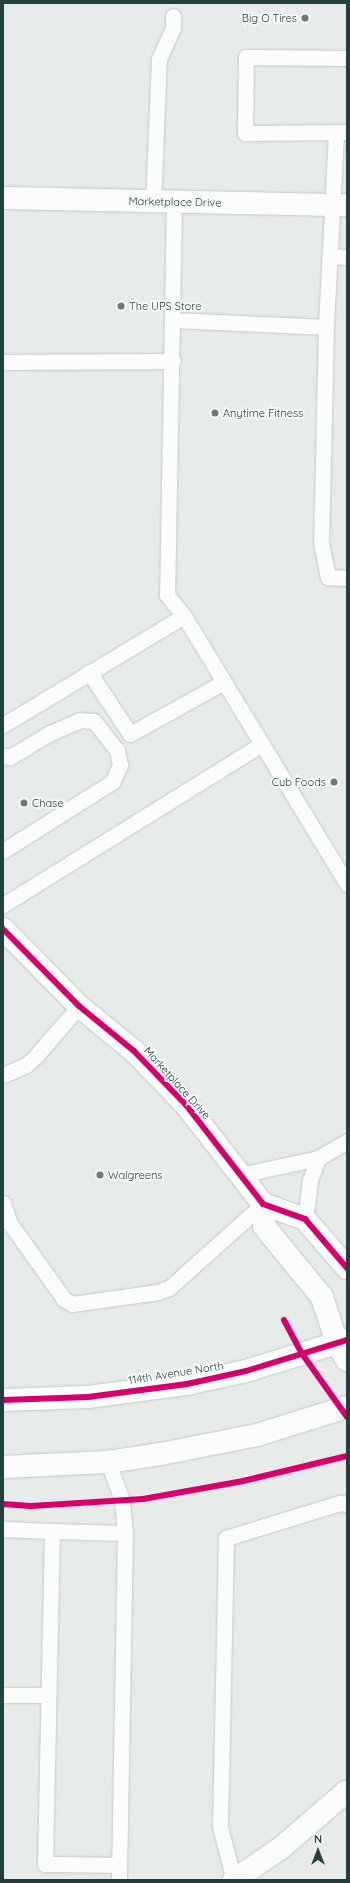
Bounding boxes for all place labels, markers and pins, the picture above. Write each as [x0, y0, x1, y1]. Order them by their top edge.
place label: Big O Tires [242, 11, 297, 25]
marker: Big O Tires [300, 13, 310, 23]
place label: The UPS Store [129, 299, 201, 313]
marker: The UPS Store [116, 301, 126, 311]
place label: Anytime Fitness [223, 406, 303, 420]
marker: Anytime Fitness [210, 408, 220, 418]
place label: Cub Foods [272, 775, 326, 789]
marker: Cub Foods [329, 777, 339, 787]
place label: Chase [32, 796, 63, 810]
marker: Chase [19, 798, 29, 808]
place label: Walgreens [108, 1168, 162, 1182]
marker: Walgreens [95, 1170, 105, 1180]

